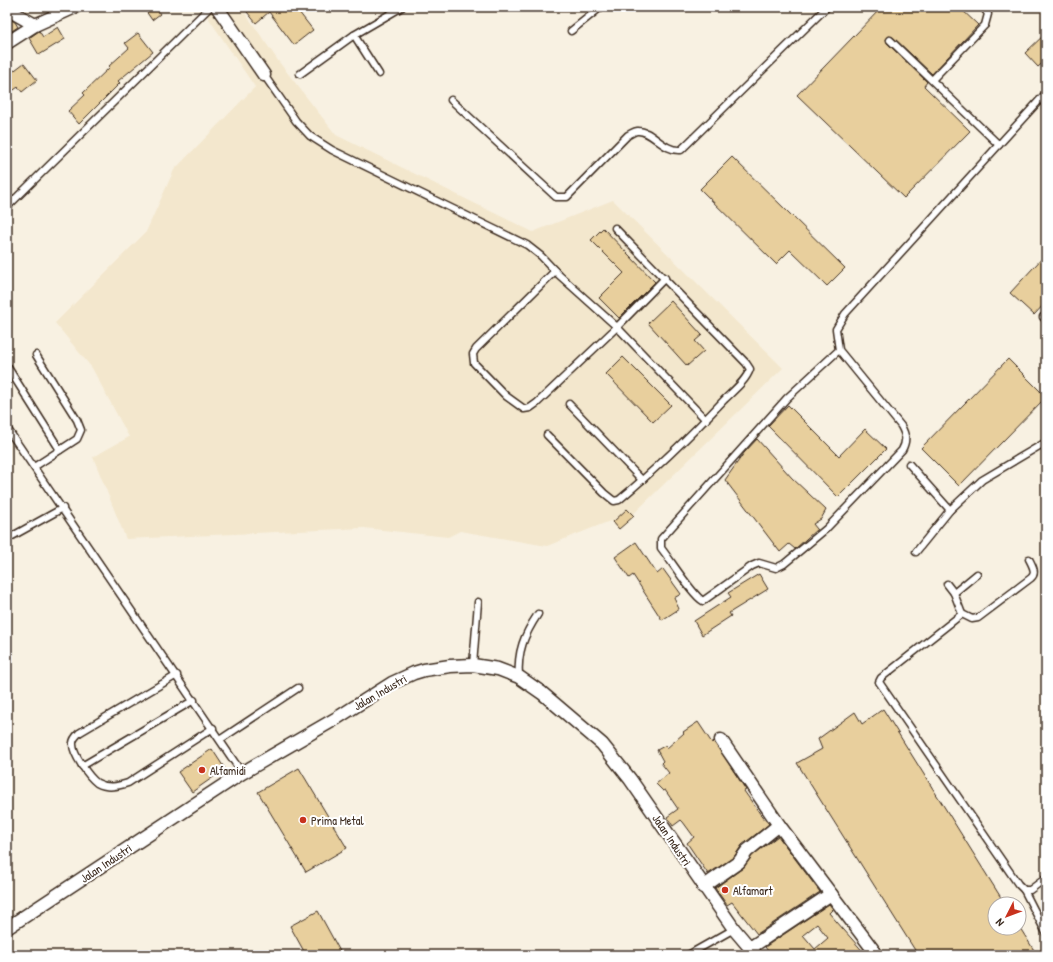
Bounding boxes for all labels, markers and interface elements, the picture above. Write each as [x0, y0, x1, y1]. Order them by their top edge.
street label: Jalan Industri [350, 670, 410, 714]
place label: Alfamidi [210, 762, 246, 779]
marker: Alfamidi [197, 765, 207, 775]
street label: Jalan Industri [648, 811, 696, 869]
place label: Prima Metal [311, 812, 364, 829]
marker: Prima Metal [298, 815, 308, 825]
street label: Jalan Industri [77, 839, 135, 887]
place label: Alfamart [733, 882, 774, 899]
marker: Alfamart [720, 885, 730, 895]
north arrow [987, 896, 1027, 936]
text: N [992, 916, 1007, 930]

